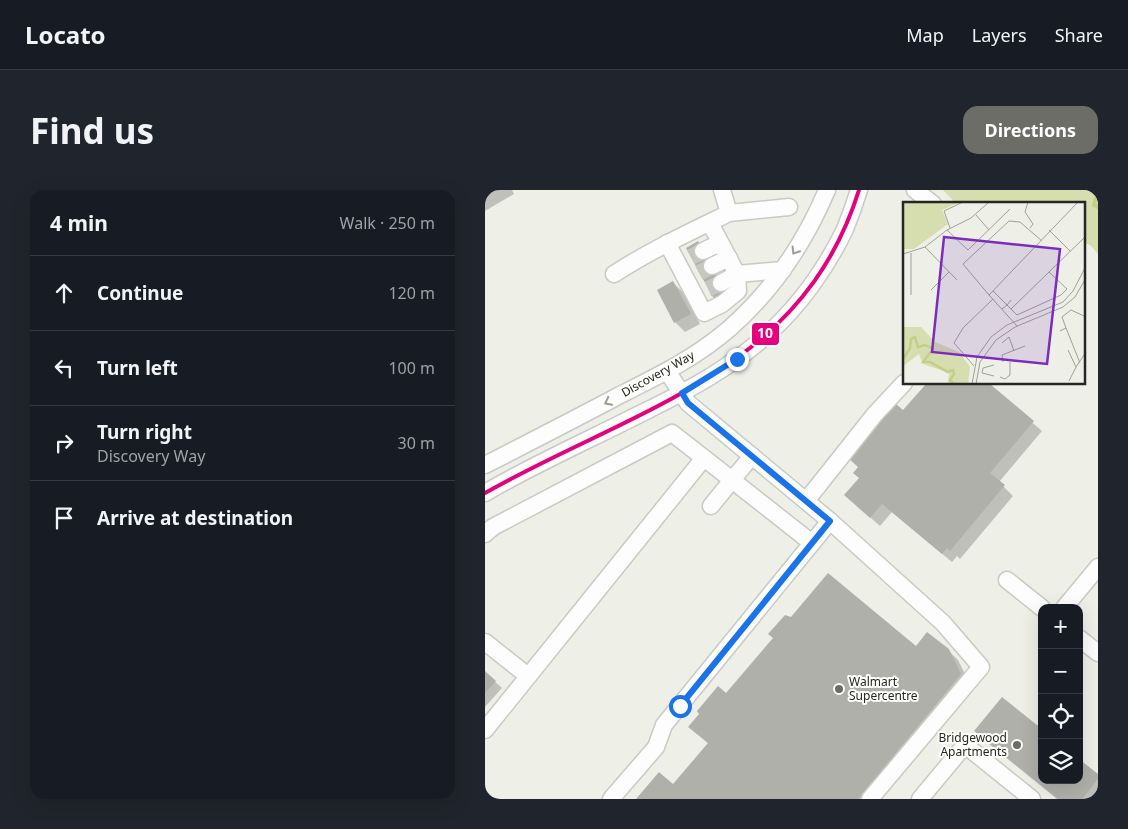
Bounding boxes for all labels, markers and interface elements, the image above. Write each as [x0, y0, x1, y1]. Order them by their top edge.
text: Locato [25, 18, 106, 51]
text: Map [906, 23, 944, 47]
text: Layers [972, 23, 1027, 47]
text: Share [1055, 23, 1103, 47]
button: Directions [963, 106, 1098, 154]
text: Find us [30, 107, 154, 154]
inset map [903, 202, 1085, 385]
text: 4 min [50, 209, 108, 237]
text: Walk · 250 m [340, 212, 435, 234]
one-way arrow [792, 245, 801, 254]
icon: ahead [50, 279, 78, 307]
text: Continue [97, 280, 183, 306]
text: 120 m [388, 282, 435, 304]
line badge: 10 [751, 322, 780, 346]
text: 10 [757, 323, 773, 342]
street label: Discovery Way [618, 346, 698, 401]
route end [726, 348, 749, 371]
icon: left [50, 354, 78, 382]
text: Turn left [97, 355, 178, 381]
text: 100 m [388, 357, 435, 379]
one-way arrow [604, 396, 613, 406]
text: Turn right [97, 419, 192, 445]
icon: right [50, 429, 78, 457]
text: 30 m [398, 432, 435, 454]
text: Discovery Way [97, 445, 205, 467]
icon: arrive [50, 504, 78, 532]
text: Arrive at destination [97, 505, 293, 531]
map controls [1038, 604, 1083, 784]
button: + [1038, 604, 1083, 649]
button: − [1038, 649, 1083, 694]
place label: Walmart Supercentre [849, 673, 918, 704]
marker: Walmart Supercentre [833, 683, 845, 695]
button: locate [1038, 694, 1083, 739]
route start [669, 695, 692, 718]
place label: Bridgewood Apartments [939, 729, 1007, 760]
marker: Bridgewood Apartments [1011, 739, 1023, 751]
button: layers [1038, 739, 1083, 784]

